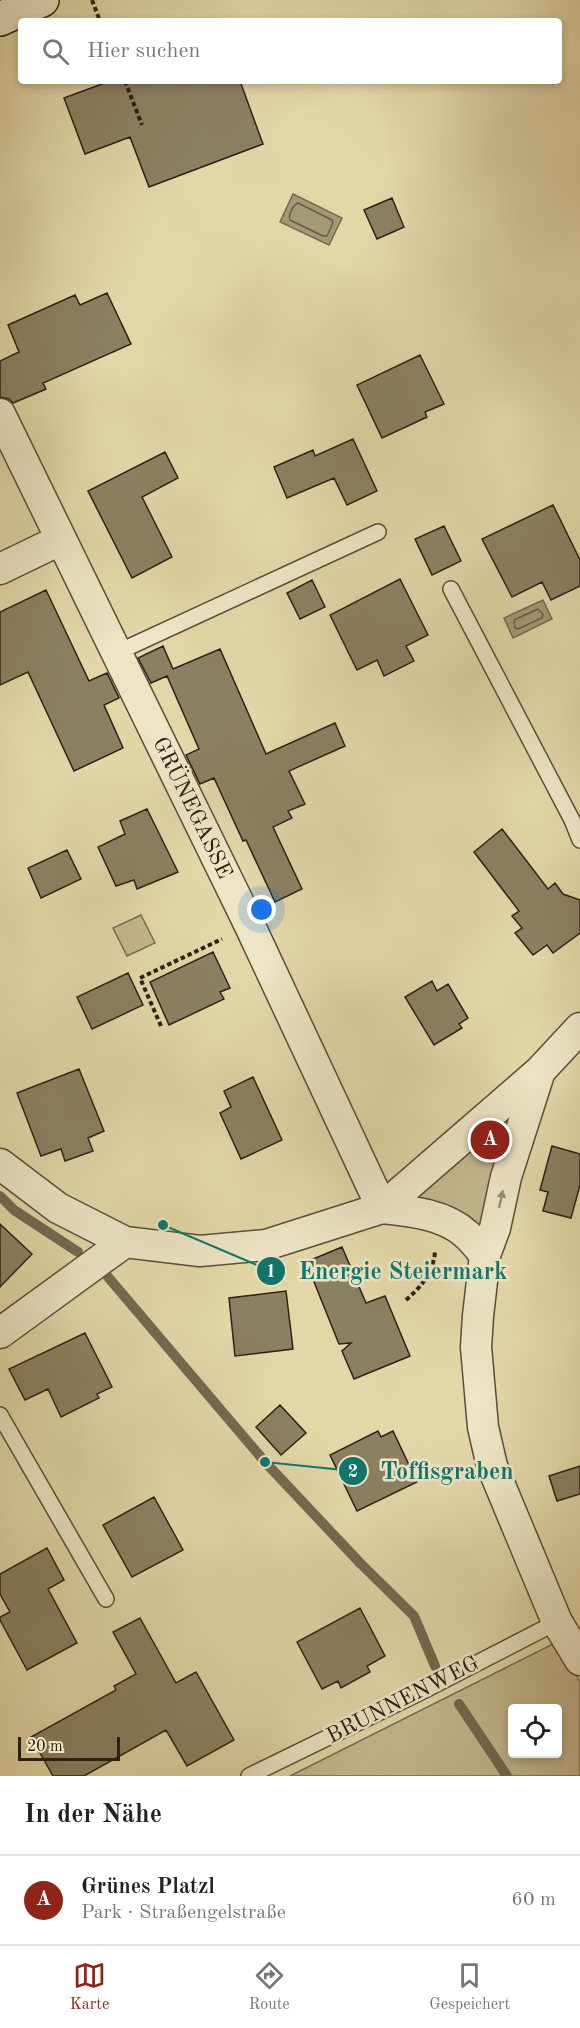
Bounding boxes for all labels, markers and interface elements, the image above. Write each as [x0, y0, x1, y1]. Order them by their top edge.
search box [18, 18, 562, 84]
icon: search [39, 35, 72, 68]
text: Hier suchen [87, 40, 200, 62]
street label: GRÜNEGASSE [148, 732, 238, 882]
your location [247, 895, 276, 924]
pin: A [470, 1118, 510, 1162]
one-way arrow [497, 1190, 507, 1208]
callout: Energie Steiermark [256, 1250, 519, 1292]
text: Energie Steiermark [298, 1261, 508, 1285]
text: 1 [266, 1263, 276, 1281]
callout: Toffisgraben [338, 1450, 526, 1492]
text: Toffisgraben [380, 1461, 514, 1485]
text: 2 [348, 1463, 358, 1481]
street label: BRUNNENWEG [323, 1652, 483, 1748]
map controls [508, 1704, 562, 1758]
button: locate [508, 1704, 562, 1758]
scale bar [18, 1734, 120, 1762]
text: 20 m [27, 1739, 63, 1755]
text: In der Nähe [24, 1802, 162, 1828]
text: Grünes Platzl [81, 1876, 215, 1898]
text: A [36, 1890, 51, 1910]
text: 60 m [511, 1890, 556, 1910]
text: Park · Straßengelstraße [81, 1903, 286, 1923]
tab: Karte [70, 1959, 109, 2015]
tab: Route [249, 1959, 290, 2015]
tab: Gespeichert [429, 1959, 510, 2015]

